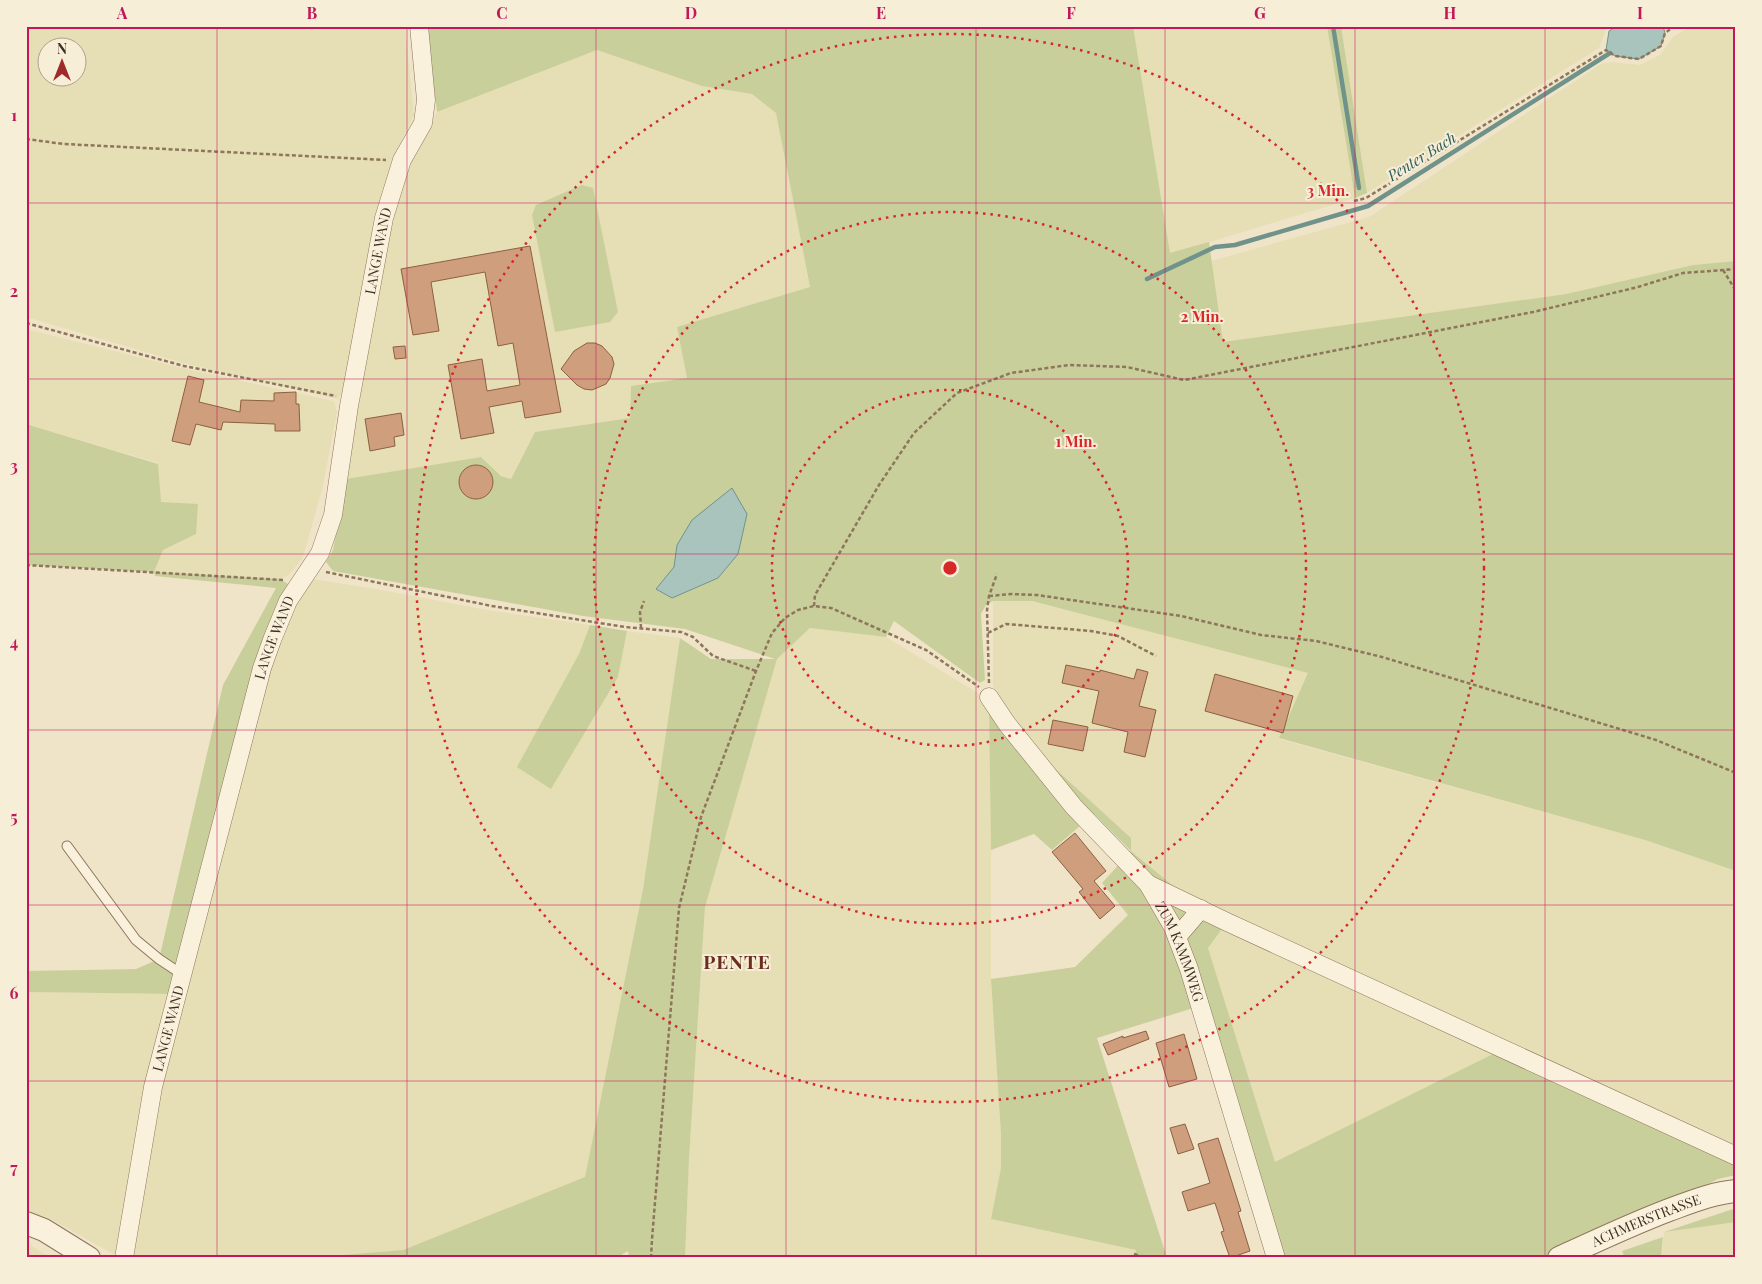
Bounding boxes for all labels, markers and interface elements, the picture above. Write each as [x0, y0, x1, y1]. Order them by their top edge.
text: A [116, 2, 128, 23]
text: B [307, 2, 318, 23]
text: C [496, 2, 508, 23]
text: D [685, 2, 697, 23]
text: E [876, 2, 886, 23]
text: F [1066, 2, 1076, 23]
text: G [1254, 2, 1266, 23]
text: H [1444, 2, 1457, 23]
text: I [1637, 2, 1643, 23]
north arrow [38, 38, 88, 88]
text: N [57, 39, 67, 58]
text: 1 [11, 104, 17, 125]
water label: Penter Bach [1383, 127, 1460, 186]
text: 3 Min. [1307, 180, 1349, 200]
street label: LANGE WAND [360, 205, 396, 296]
text: 2 [10, 280, 18, 301]
text: 2 Min. [1180, 306, 1224, 326]
text: 1 Min. [1055, 431, 1097, 451]
text: 3 [10, 455, 18, 476]
centre of rings [941, 559, 959, 577]
street label: LANGE WAND [249, 593, 298, 681]
text: 4 [10, 631, 18, 652]
text: 5 [10, 806, 18, 827]
street label: ZUM KAMMWEG [1151, 898, 1208, 1004]
district label: PENTE [703, 948, 771, 974]
text: 6 [10, 982, 19, 1003]
street label: LANGE WAND [147, 983, 188, 1073]
text: 7 [10, 1157, 18, 1178]
street label: ACHMERSTRASSE [1587, 1189, 1703, 1251]

